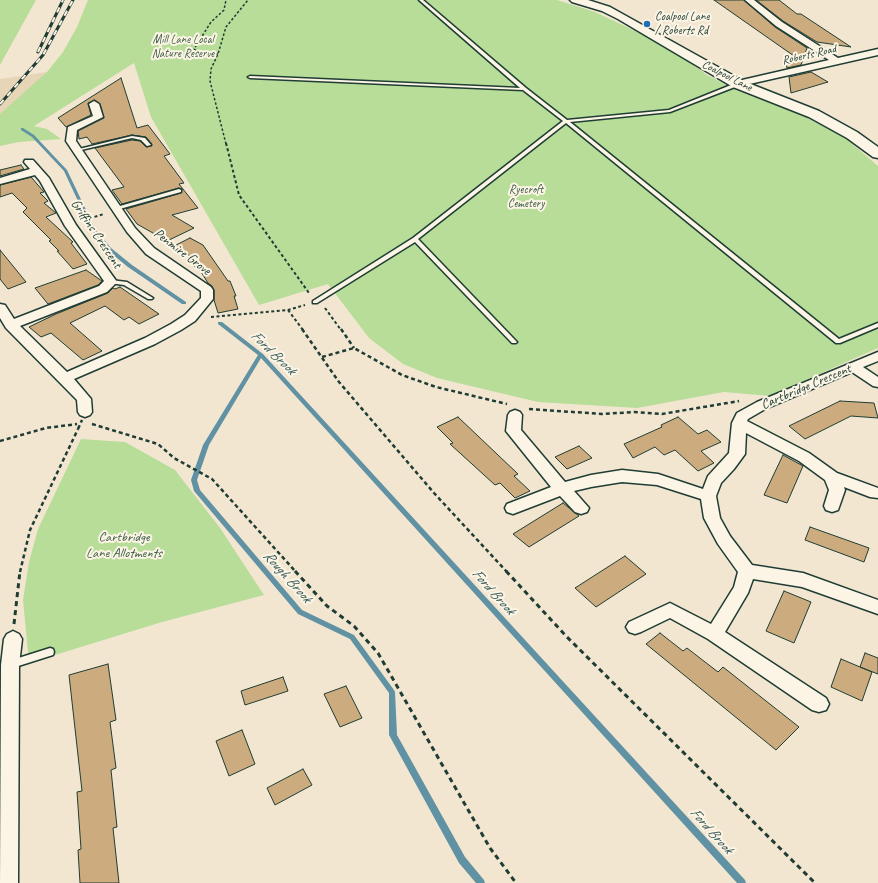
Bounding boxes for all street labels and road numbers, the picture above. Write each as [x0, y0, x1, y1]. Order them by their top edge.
street label: Roberts Road [781, 42, 837, 68]
street label: Coalpool Lane [700, 57, 754, 95]
street label: Griffins Crescent [67, 196, 125, 272]
street label: Penmire Grove [150, 225, 214, 279]
street label: Cartbridge Crescent [758, 360, 854, 414]

